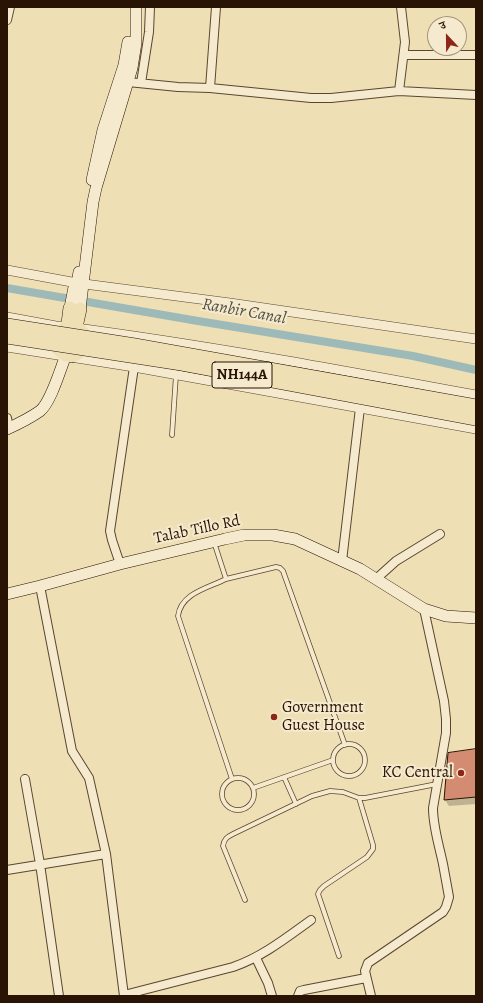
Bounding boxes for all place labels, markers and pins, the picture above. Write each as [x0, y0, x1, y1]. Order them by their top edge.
place label: Government Guest House [282, 698, 365, 736]
marker: Government Guest House [269, 712, 279, 722]
place label: KC Central [382, 763, 453, 783]
marker: KC Central [456, 768, 466, 778]

